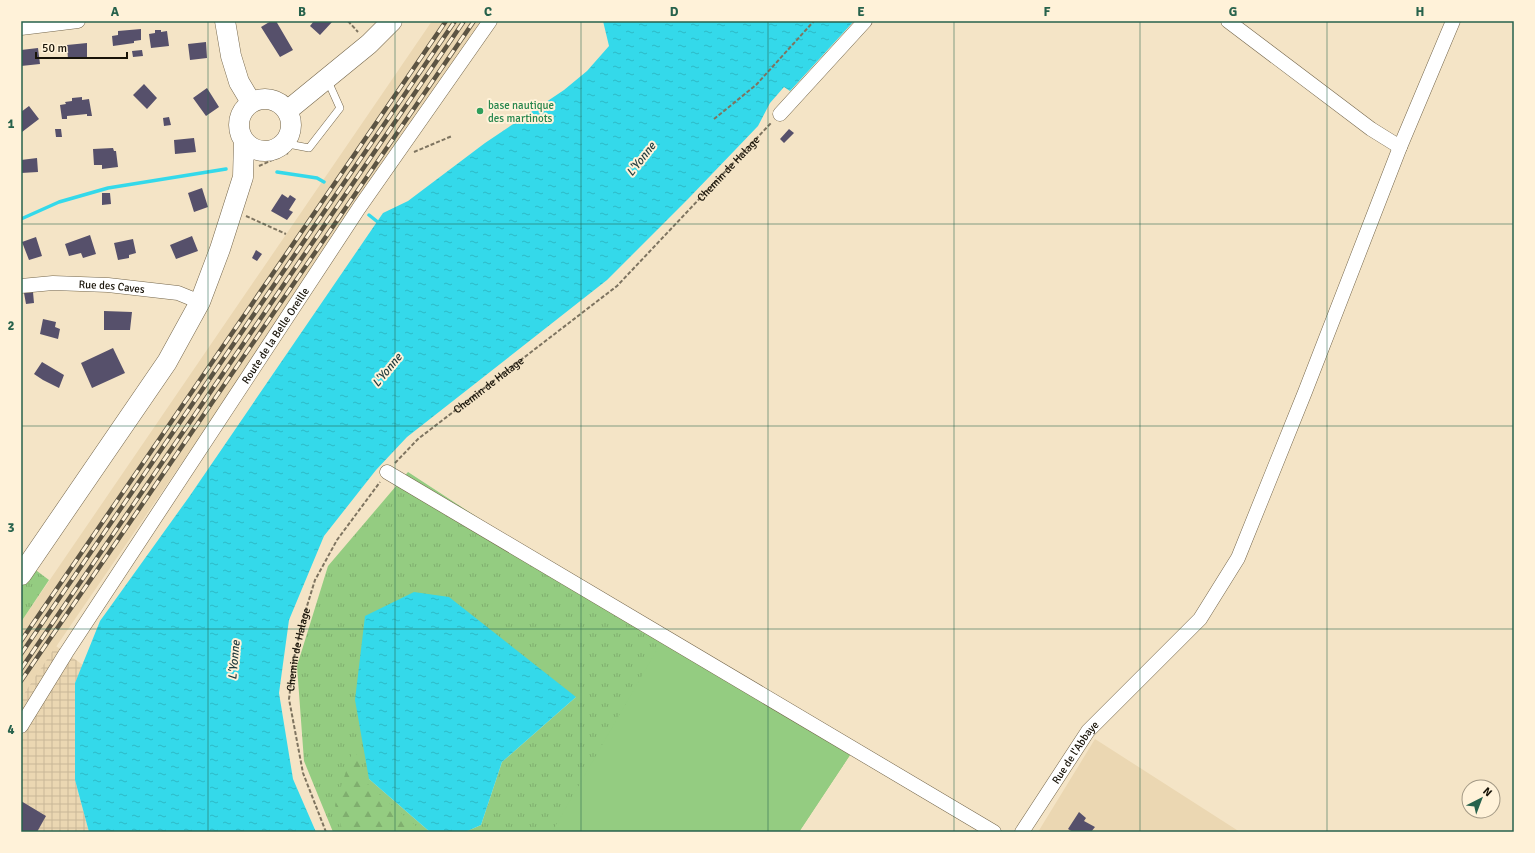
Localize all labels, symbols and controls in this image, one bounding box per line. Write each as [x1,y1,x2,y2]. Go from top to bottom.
text: A [111,4,120,20]
text: B [298,4,306,20]
text: C [484,4,492,20]
text: D [670,4,679,20]
text: E [857,4,865,20]
text: F [1044,4,1051,20]
text: G [1229,4,1237,20]
text: H [1416,4,1424,20]
scale bar [36,34,127,60]
text: 50 m [42,41,67,56]
place label: base nautique des martinots [488,99,554,125]
marker: base nautique des martinots [475,106,485,116]
text: 1 [7,116,15,132]
street label: Chemin de Halage [694,133,762,204]
water label: L'Yonne [623,138,660,179]
street label: Rue des Caves [79,278,145,296]
street label: Route de la Belle Oreille [239,285,312,386]
text: 2 [7,318,15,334]
water label: L'Yonne [369,350,406,390]
street label: Chemin de Halage [451,354,526,416]
text: 3 [7,520,15,536]
street label: Chemin de Halage [284,606,313,692]
water label: L'Yonne [225,639,244,680]
street label: Rue de l'Abbaye [1049,718,1102,786]
text: 4 [7,722,15,738]
north arrow [1461,779,1501,819]
text: N [1480,785,1495,799]

